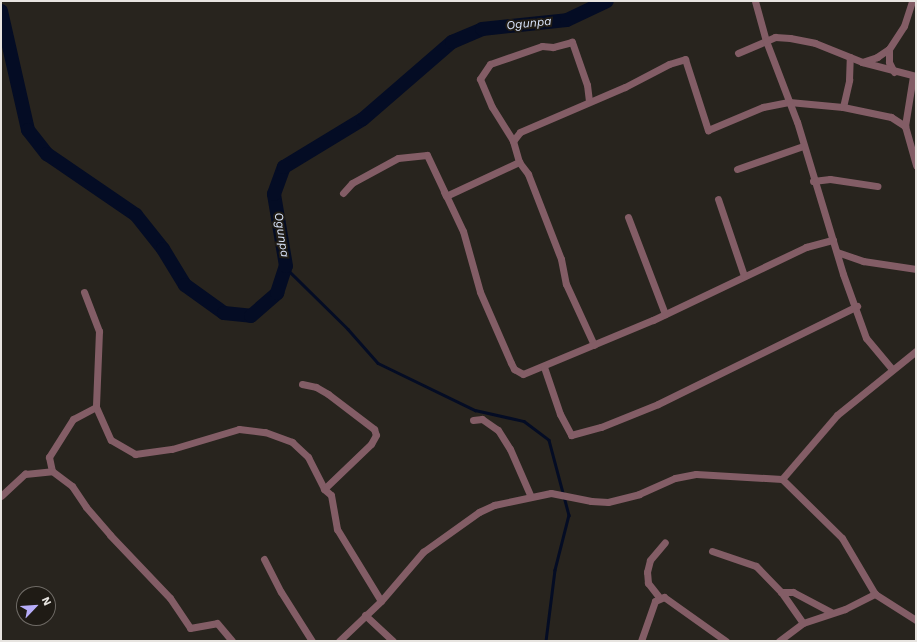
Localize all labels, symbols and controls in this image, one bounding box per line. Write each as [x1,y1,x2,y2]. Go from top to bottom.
water label: Ogunpa [506,14,552,34]
water label: Ogunpa [270,211,292,259]
north arrow [16,586,56,626]
text: N [39,595,54,608]

